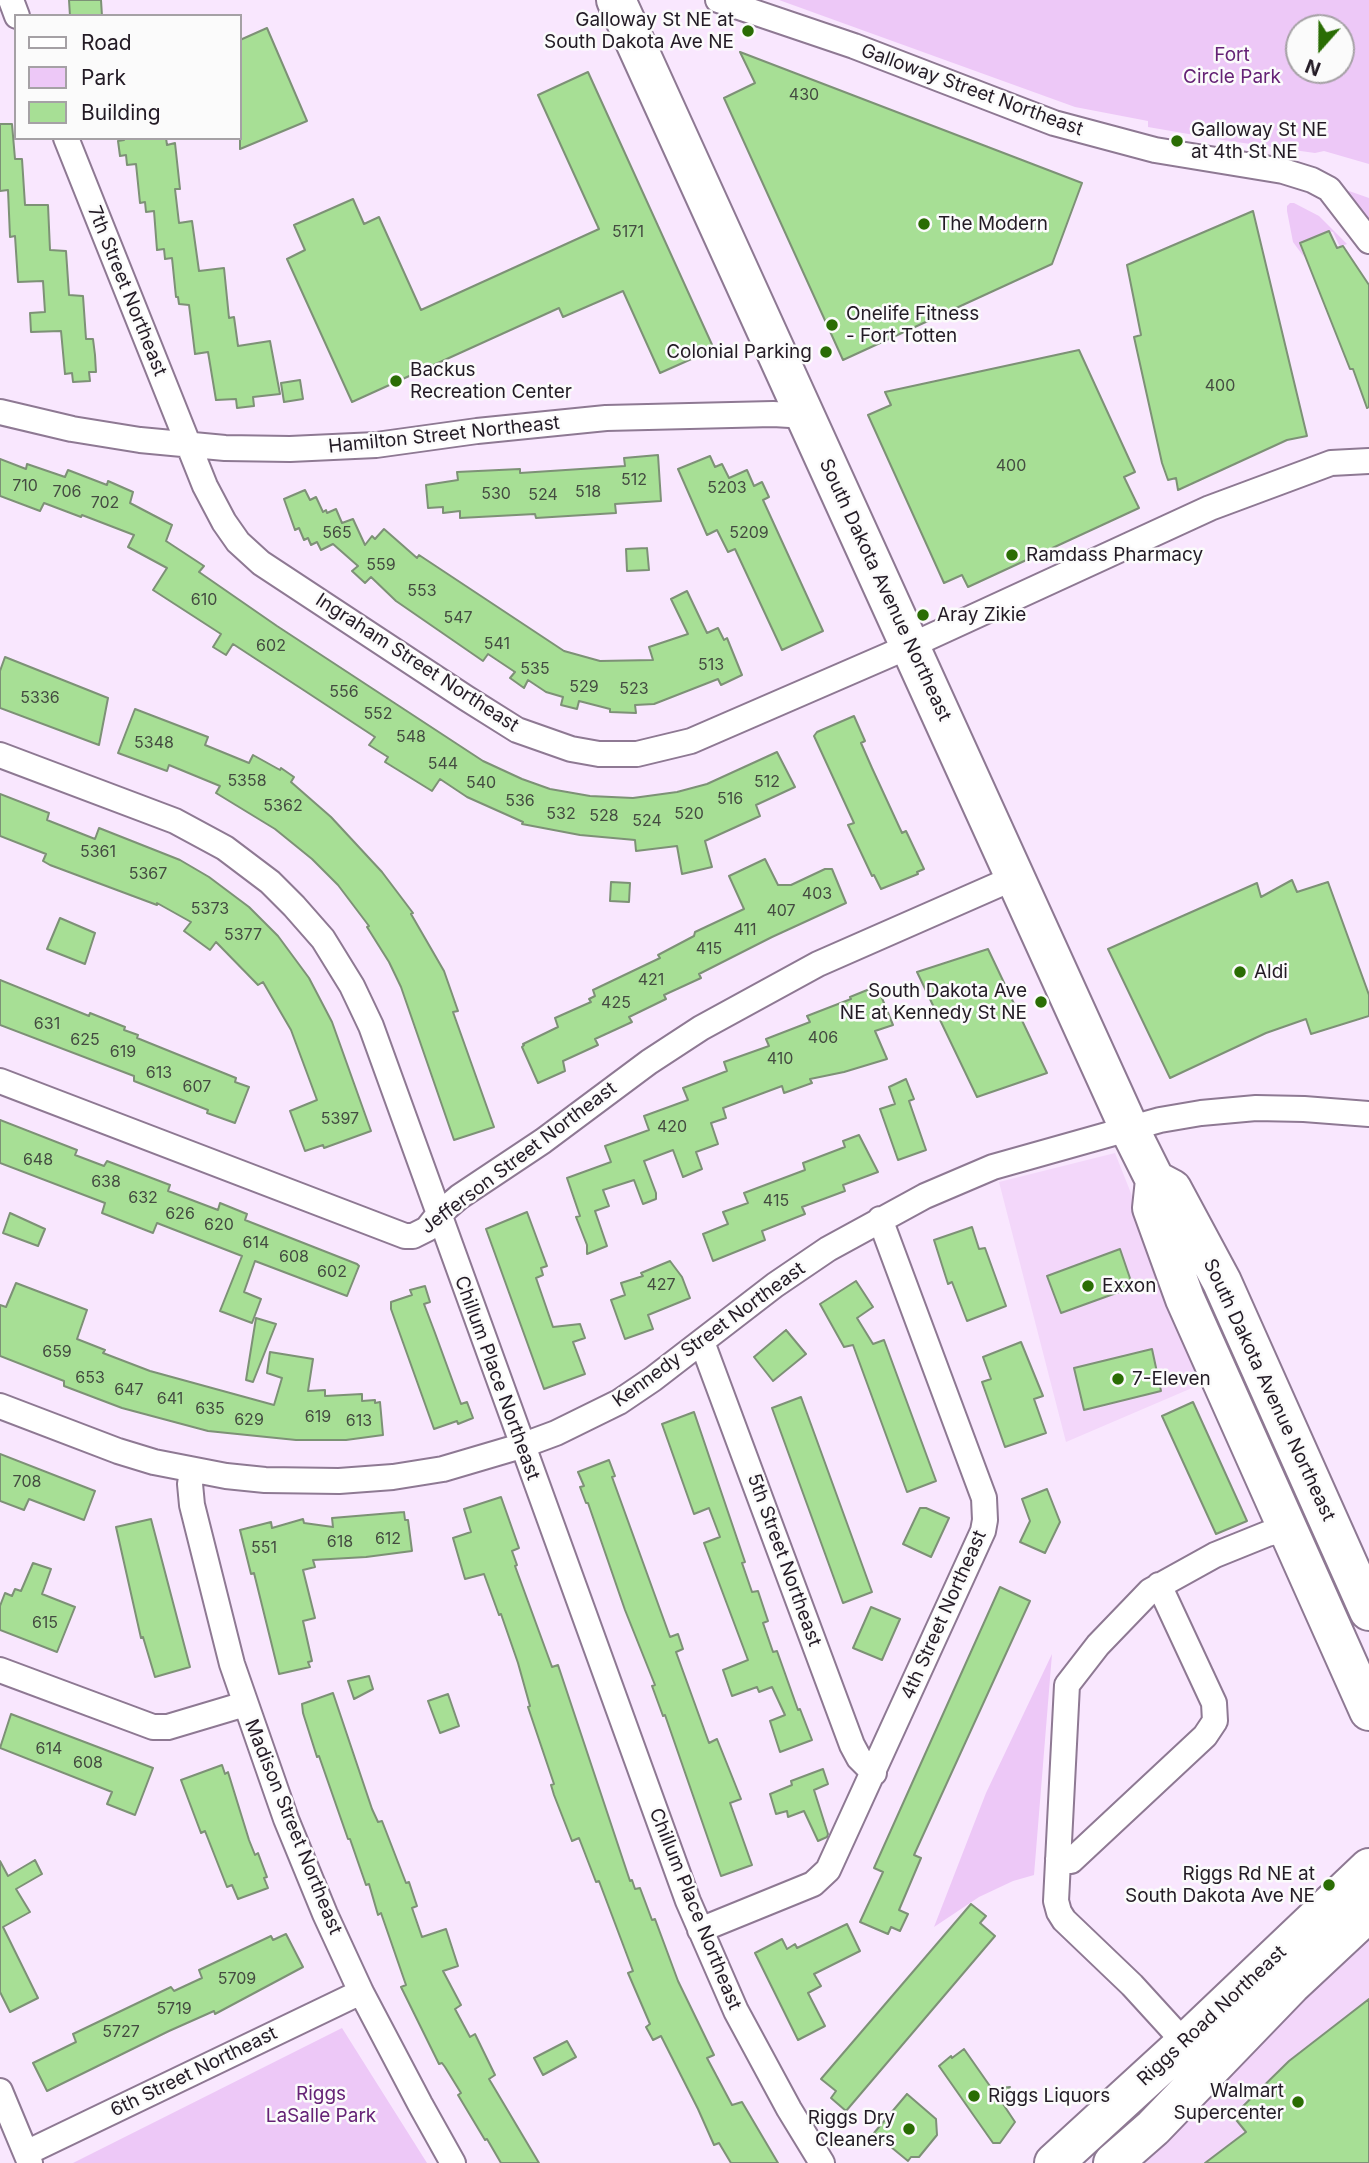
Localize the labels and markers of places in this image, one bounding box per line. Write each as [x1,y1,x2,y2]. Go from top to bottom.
place label: Galloway St NE at South Dakota Ave NE [544,9,734,53]
marker: Galloway St NE at South Dakota Ave NE [740,23,756,39]
place label: Galloway St NE at 4th St NE [1191,119,1328,163]
marker: Galloway St NE at 4th St NE [1169,133,1185,149]
place label: The Modern [938,213,1048,235]
marker: The Modern [916,216,932,232]
place label: Onelife Fitness - Fort Totten [846,303,979,347]
marker: Onelife Fitness - Fort Totten [824,317,840,333]
place label: Colonial Parking [666,341,812,363]
marker: Colonial Parking [818,344,834,360]
place label: Backus Recreation Center [410,359,572,403]
marker: Backus Recreation Center [388,373,404,389]
place label: Ramdass Pharmacy [1026,544,1203,566]
marker: Ramdass Pharmacy [1004,547,1020,563]
place label: Aray Zikie [937,604,1026,626]
marker: Aray Zikie [915,607,931,623]
place label: Aldi [1254,961,1288,983]
marker: Aldi [1232,964,1248,980]
place label: South Dakota Ave NE at Kennedy St NE [840,980,1027,1024]
marker: South Dakota Ave NE at Kennedy St NE [1033,994,1049,1010]
place label: Exxon [1102,1275,1156,1297]
marker: Exxon [1080,1278,1096,1294]
place label: 7-Eleven [1132,1368,1211,1390]
marker: 7-Eleven [1110,1371,1126,1387]
place label: Riggs Rd NE at South Dakota Ave NE [1125,1863,1315,1907]
marker: Riggs Rd NE at South Dakota Ave NE [1321,1877,1337,1893]
place label: Walmart Supercenter [1174,2080,1284,2124]
place label: Riggs Liquors [988,2085,1110,2107]
marker: Riggs Liquors [966,2088,982,2104]
marker: Walmart Supercenter [1290,2094,1306,2110]
place label: Riggs Dry Cleaners [808,2107,895,2151]
marker: Riggs Dry Cleaners [901,2121,917,2137]

